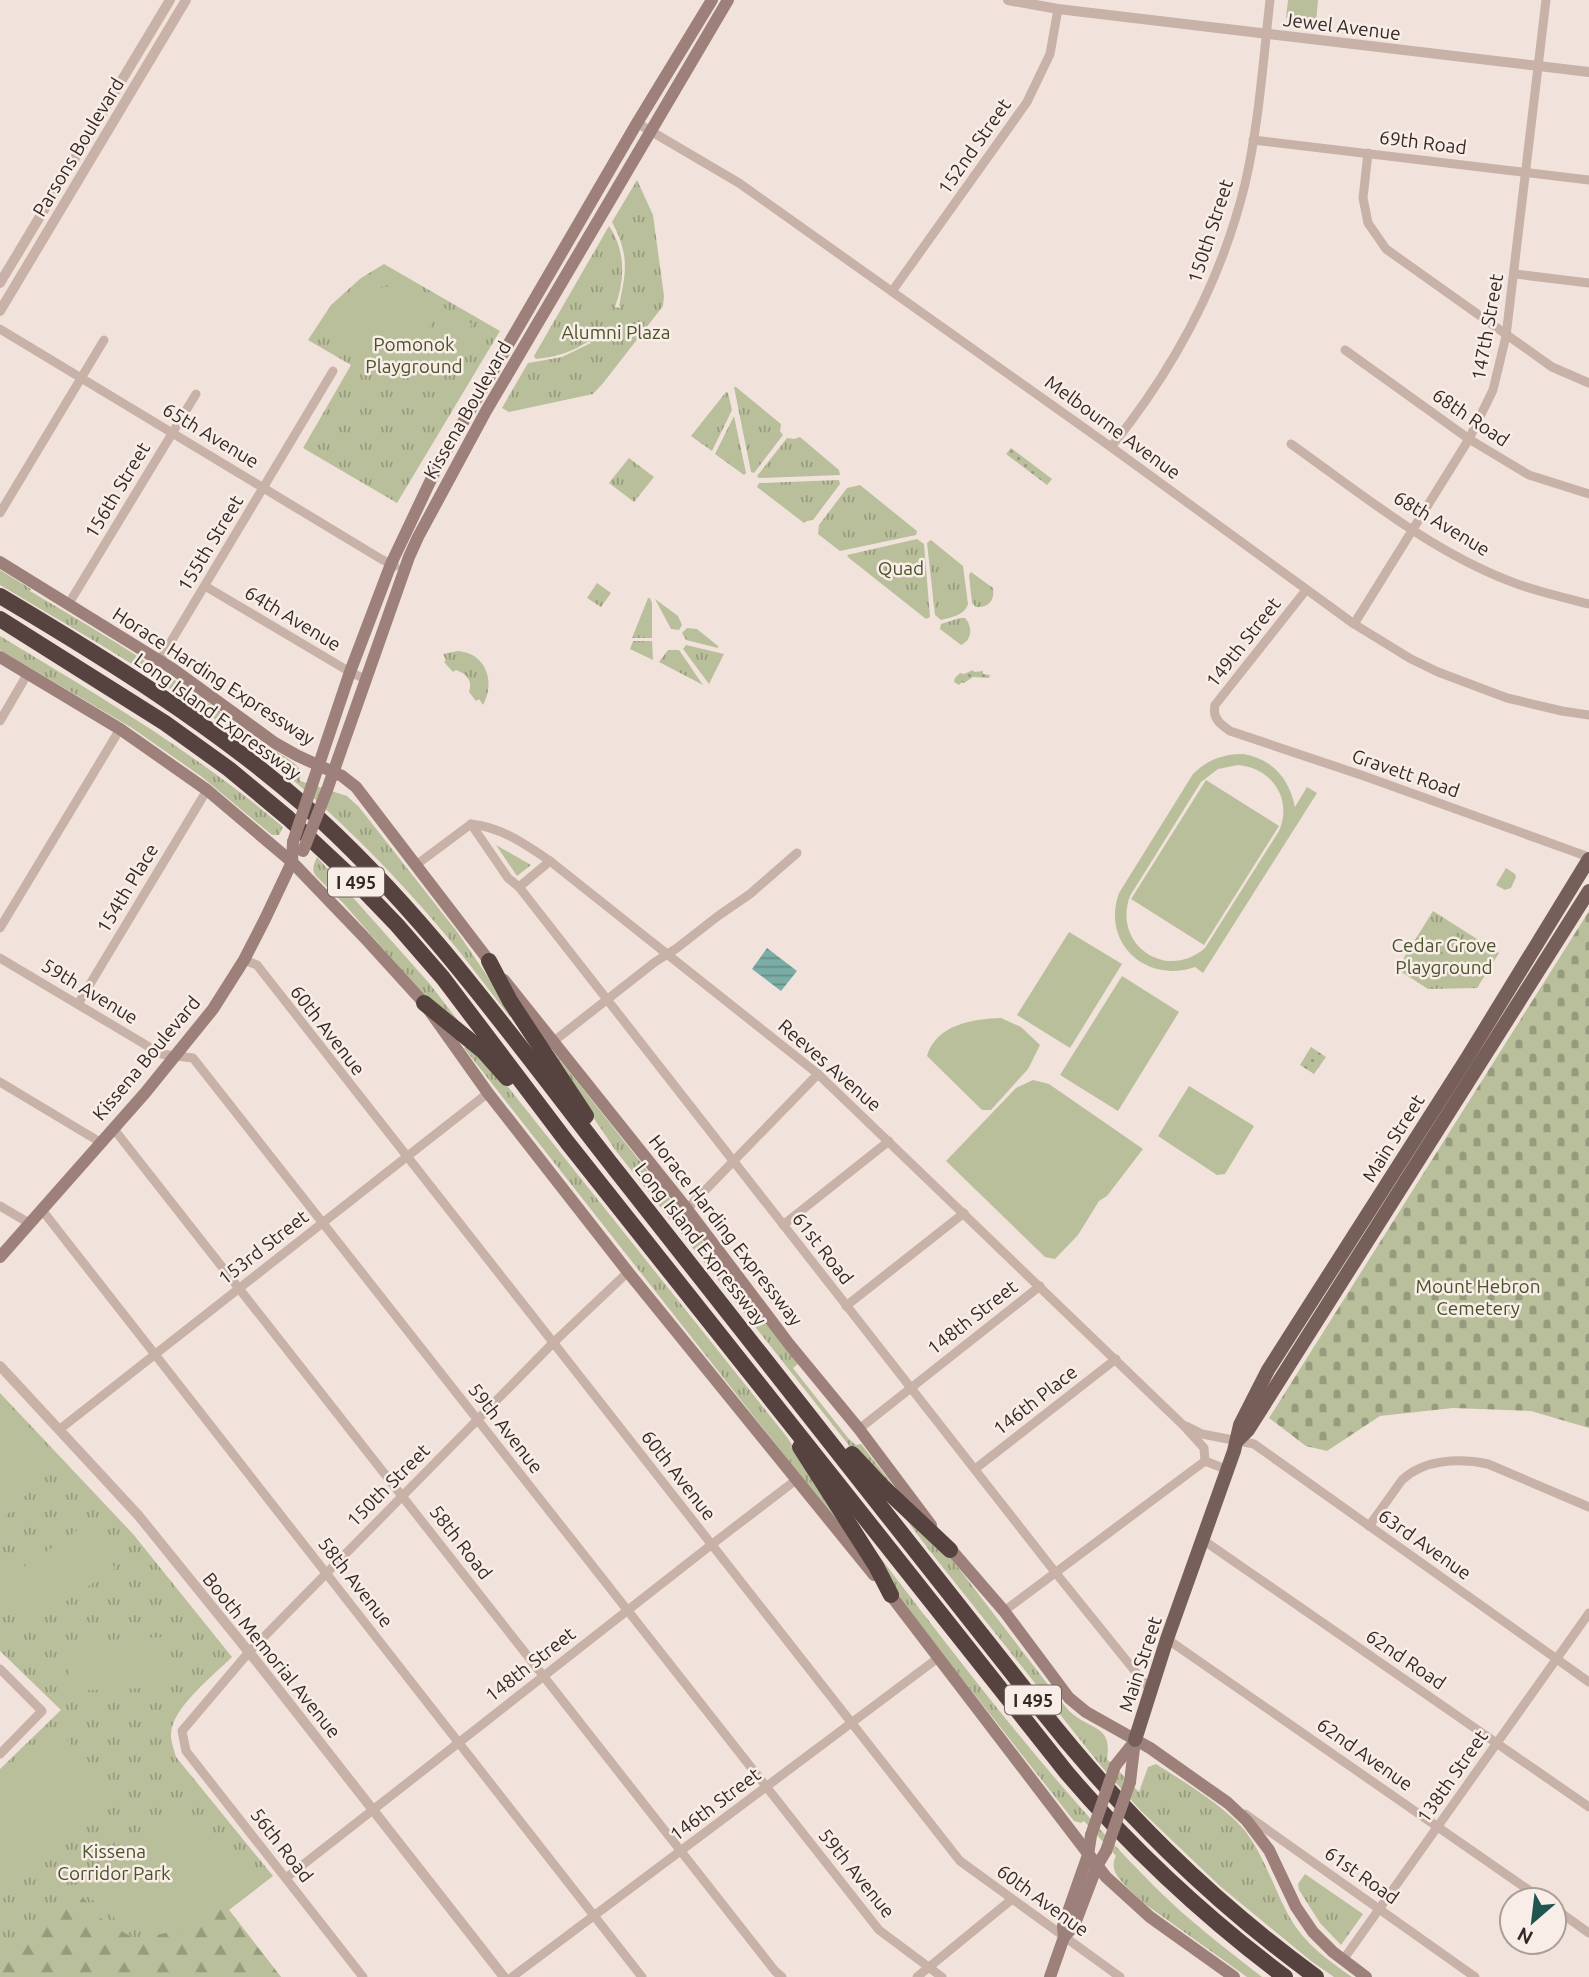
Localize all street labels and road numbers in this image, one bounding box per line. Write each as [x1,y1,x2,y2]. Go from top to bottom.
street label: Jewel Avenue [1282,8,1402,44]
street label: Parsons Boulevard [28,74,128,220]
street label: 152nd Street [933,94,1015,198]
street label: 69th Road [1378,126,1468,158]
street label: 150th Street [1183,176,1237,286]
street label: 147th Street [1467,271,1507,382]
street label: Kissena Boulevard [419,337,515,483]
street label: Melbourne Avenue [1041,370,1185,484]
street label: 68th Road [1428,383,1514,451]
street label: 65th Avenue [159,398,263,472]
street label: 156th Street [80,438,154,542]
street label: 68th Avenue [1390,486,1494,560]
street label: 155th Street [173,491,247,595]
street label: 64th Avenue [241,581,345,655]
street label: 149th Street [1201,592,1285,691]
street label: Horace Harding Expressway [109,602,319,750]
street label: Long Island Expressway [130,648,306,784]
street label: Gravett Road [1349,744,1463,802]
street label: 154th Place [92,839,162,937]
road number: I 495 [328,868,384,897]
street label: 59th Avenue [38,954,142,1028]
street label: 60th Avenue [286,981,370,1079]
street label: Kissena Boulevard [88,991,204,1125]
street label: Reeves Avenue [774,1014,886,1116]
street label: Main Street [1357,1090,1429,1186]
street label: Horace Harding Expressway [645,1130,807,1330]
street label: Long Island Expressway [631,1158,771,1330]
street label: 153rd Street [214,1205,313,1289]
street label: 61st Road [788,1208,858,1288]
street label: 148th Street [923,1275,1022,1359]
street label: 146th Place [989,1360,1081,1440]
street label: 59th Avenue [464,1379,548,1477]
street label: 60th Avenue [637,1426,721,1524]
street label: 150th Street [342,1439,434,1531]
street label: 58th Road [425,1501,497,1583]
street label: 63rd Avenue [1374,1504,1476,1584]
street label: 58th Avenue [314,1533,398,1631]
street label: Booth Memorial Avenue [199,1568,345,1742]
street label: Main Street [1114,1613,1166,1715]
street label: 148th Street [481,1622,580,1706]
street label: 62nd Road [1362,1624,1450,1694]
road number: I 495 [1005,1686,1061,1714]
street label: 62nd Avenue [1313,1713,1417,1795]
street label: 138th Street [1412,1725,1492,1826]
street label: 146th Street [665,1762,765,1845]
street label: 56th Road [246,1804,318,1886]
street label: 59th Avenue [814,1824,900,1922]
street label: 61st Road [1321,1842,1403,1908]
street label: 60th Avenue [993,1859,1093,1941]

